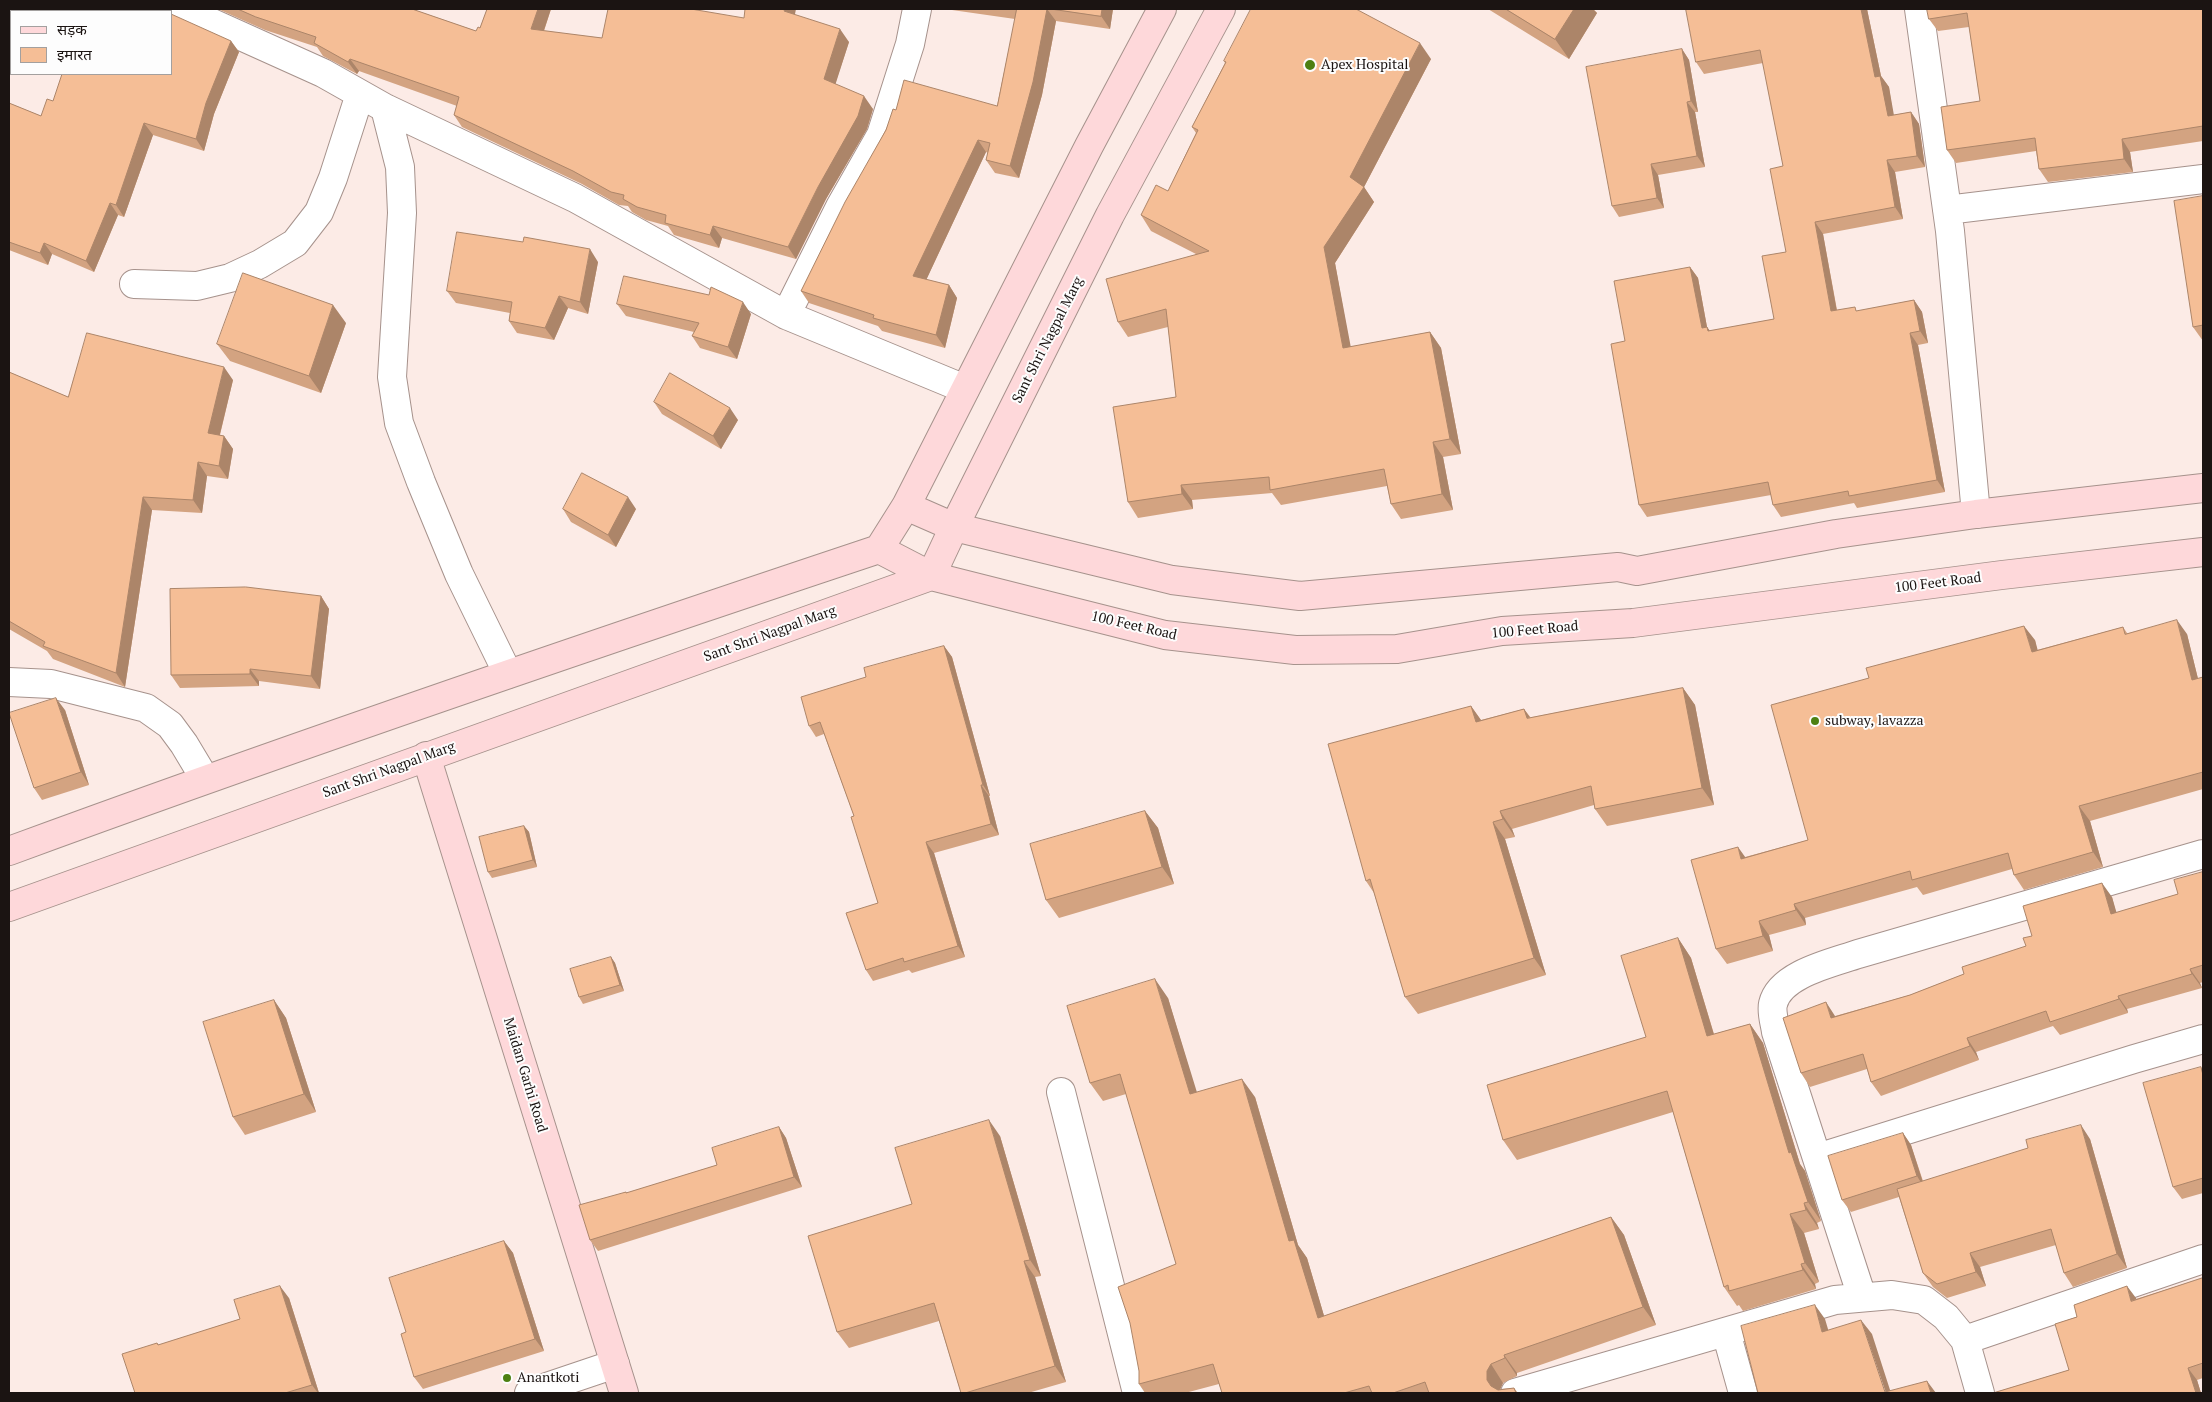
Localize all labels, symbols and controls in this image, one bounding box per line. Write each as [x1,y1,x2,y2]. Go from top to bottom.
legend [10,10,172,75]
text: सड़क [57,19,87,39]
text: इमारत [57,44,92,64]
place label: Apex Hospital [1321,57,1409,73]
marker: Apex Hospital [1303,58,1317,72]
street label: Sant Shri Nagpal Marg [1009,274,1087,406]
street label: 100 Feet Road [1894,569,1982,597]
street label: Sant Shri Nagpal Marg [702,602,838,666]
street label: 100 Feet Road [1090,608,1178,644]
street label: 100 Feet Road [1491,618,1579,642]
place label: subway, lavazza [1825,713,1924,729]
marker: subway, lavazza [1809,715,1821,727]
street label: Sant Shri Nagpal Marg [321,738,457,802]
street label: Maidan Garhi Road [500,1016,550,1134]
place label: Anantkoti [517,1370,580,1386]
marker: Anantkoti [501,1372,513,1384]

